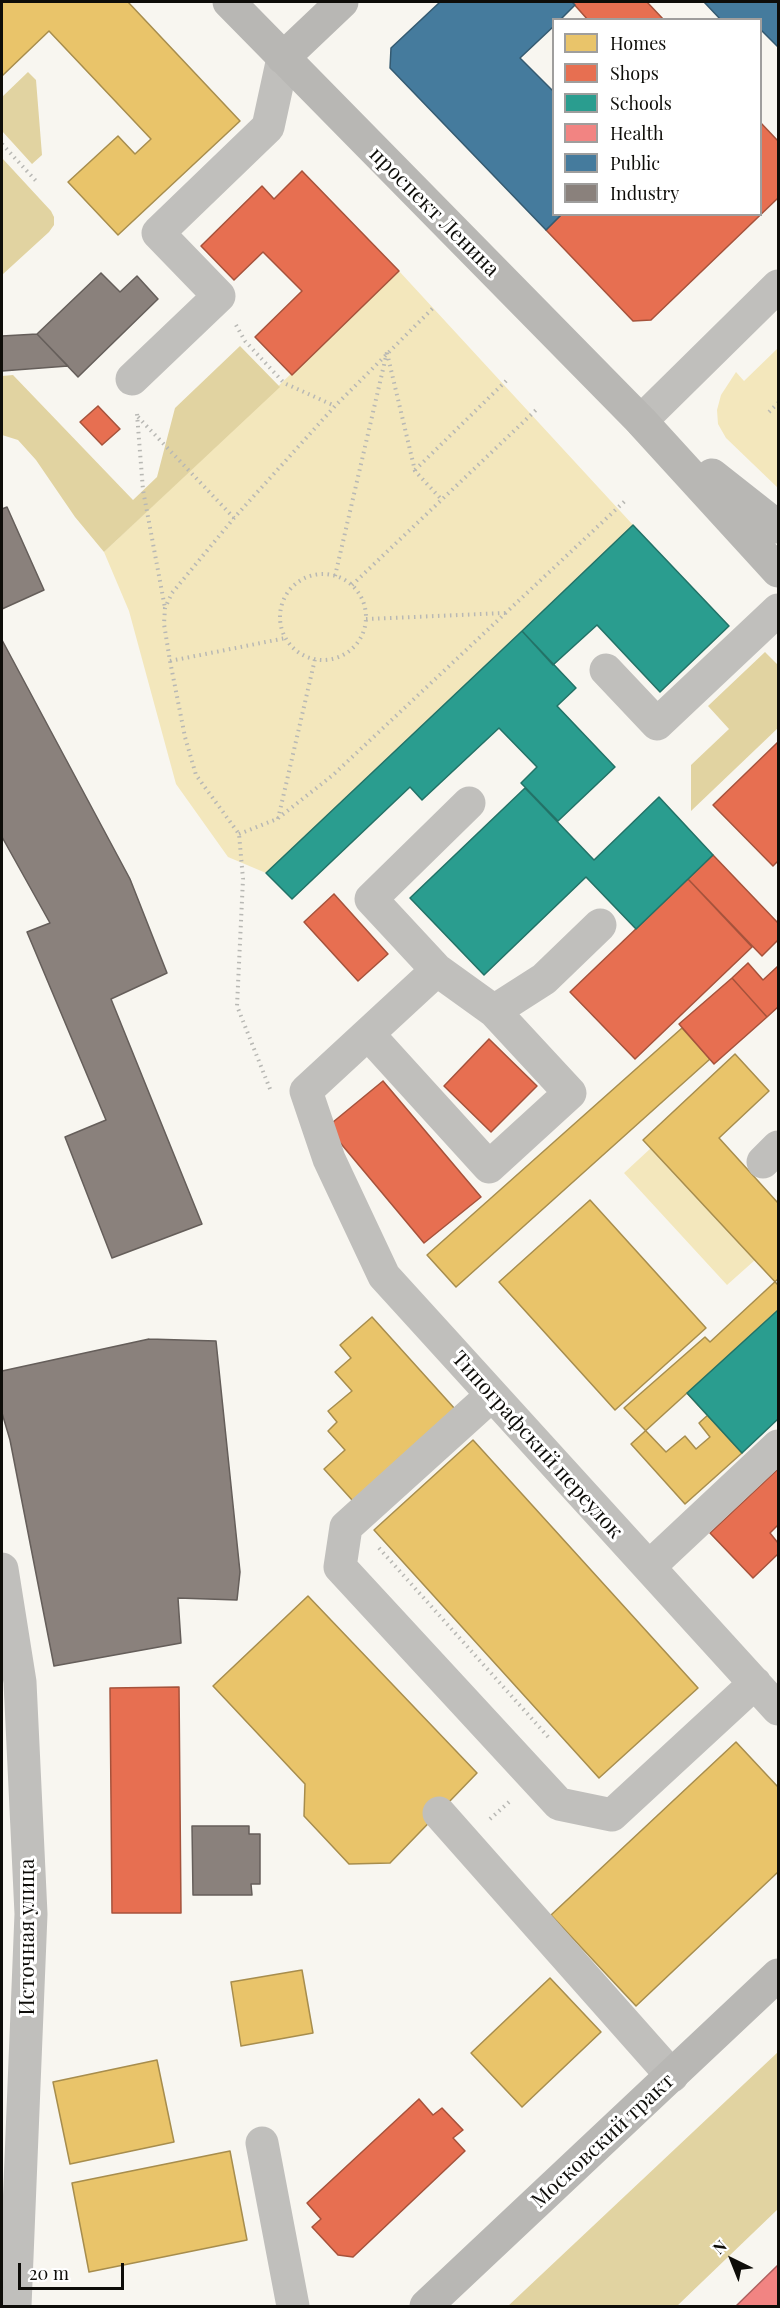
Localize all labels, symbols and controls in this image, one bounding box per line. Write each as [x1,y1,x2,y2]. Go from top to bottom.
legend [552,18,762,216]
text: Homes [610,31,666,55]
text: Shops [610,61,659,85]
text: Schools [610,91,672,115]
text: Health [610,121,663,145]
street label: проспект Ленина [364,142,504,282]
text: Public [610,151,660,175]
text: Industry [610,181,679,205]
street label: Типографский переулок [446,1346,628,1544]
street label: Источная улица [14,1859,40,2015]
street label: Московский тракт [526,2068,680,2214]
north arrow [702,2230,762,2290]
text: N [708,2235,731,2258]
scale bar [21,2251,128,2289]
text: 20 m [29,2261,69,2285]

